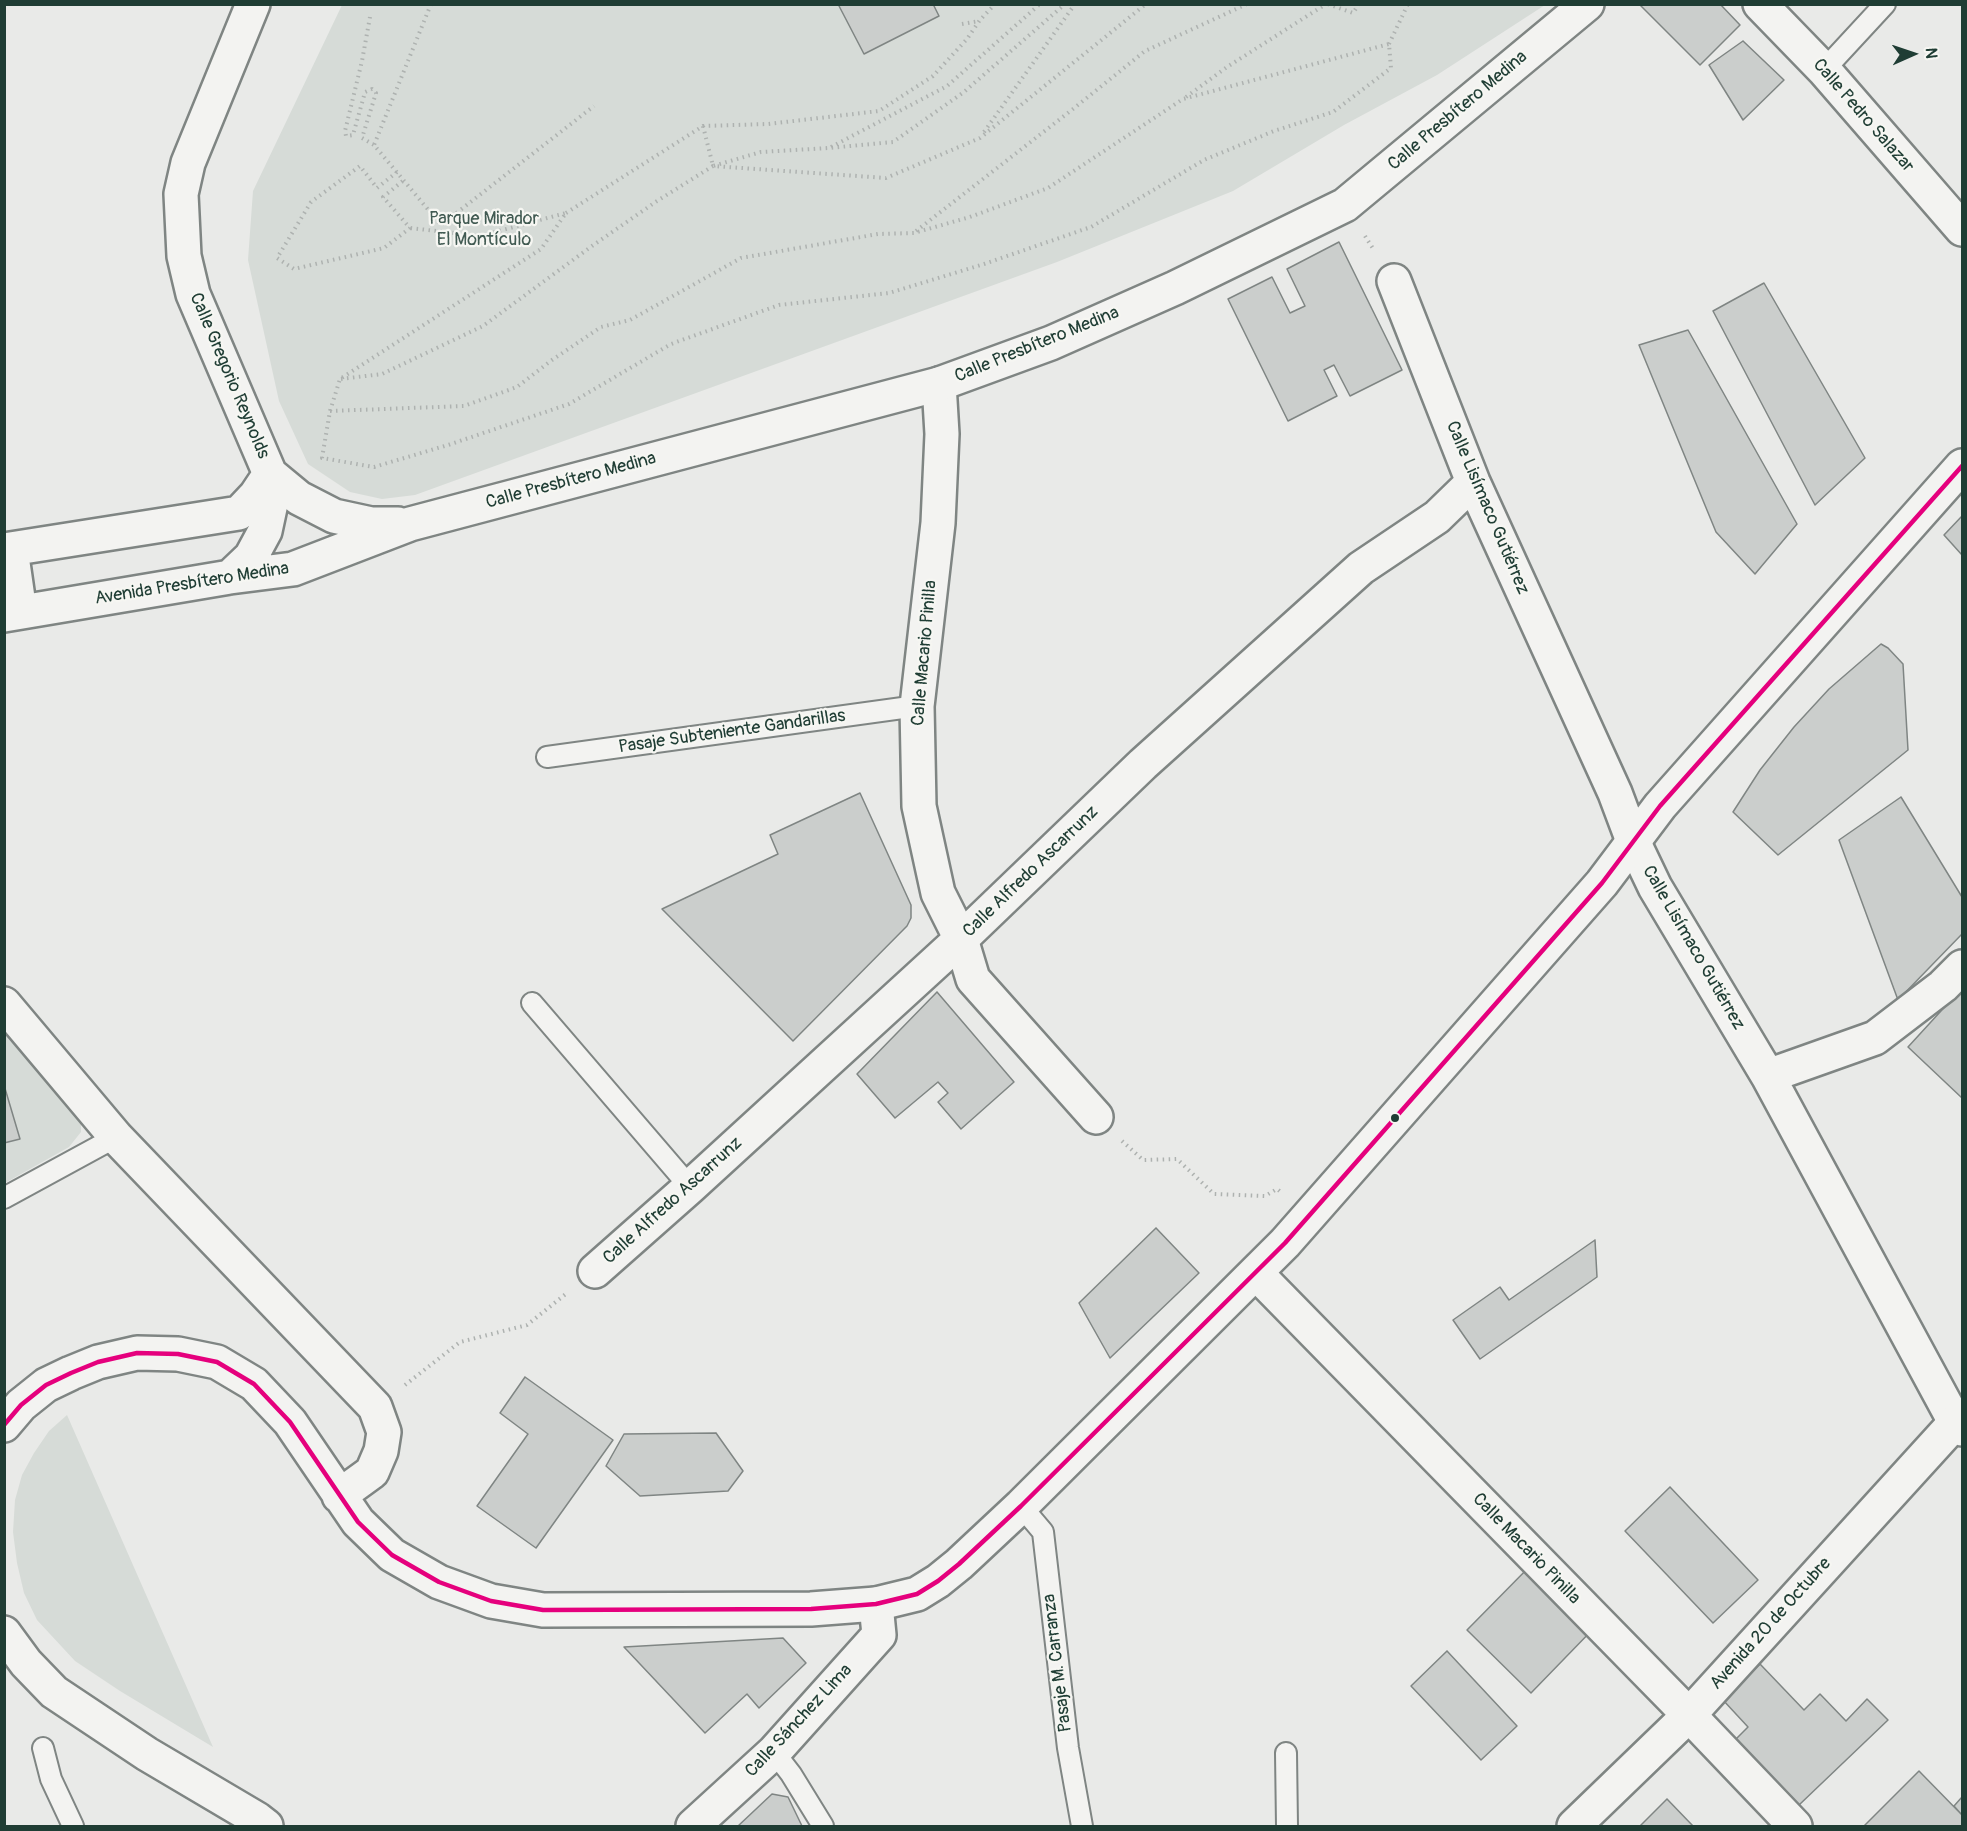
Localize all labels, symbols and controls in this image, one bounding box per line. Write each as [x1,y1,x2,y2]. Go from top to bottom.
north arrow [1883,24,1943,84]
street label: Calle Presbítero Medina [1384,46,1532,176]
text: N [1921,47,1941,59]
street label: Calle Pedro Salazar [1808,55,1918,177]
park label: Parque Mirador El Montículo [429,208,539,250]
street label: Calle Gregorio Reynolds [184,290,274,462]
street label: Calle Presbítero Medina [952,302,1122,388]
street label: Calle Lisímaco Gutiérrez [1441,418,1533,598]
street label: Calle Presbítero Medina [484,448,658,514]
street label: Avenida Presbítero Medina [93,558,291,610]
street label: Calle Macario Pinilla [908,579,942,727]
street label: Pasaje Subteniente Gandarillas [617,705,847,759]
street label: Calle Alfredo Ascarrunz [959,802,1103,942]
street label: Calle Lisímaco Gutiérrez [1637,862,1749,1034]
unlabelled marker [1389,1112,1401,1124]
street label: Calle Alfredo Ascarrunz [599,1133,747,1269]
street label: Calle Macario Pinilla [1467,1489,1585,1609]
street label: Avenida 20 de Octubre [1706,1553,1836,1695]
street label: Pasaje M. Carranza [1039,1593,1077,1733]
street label: Calle Sánchez Lima [741,1660,857,1782]

